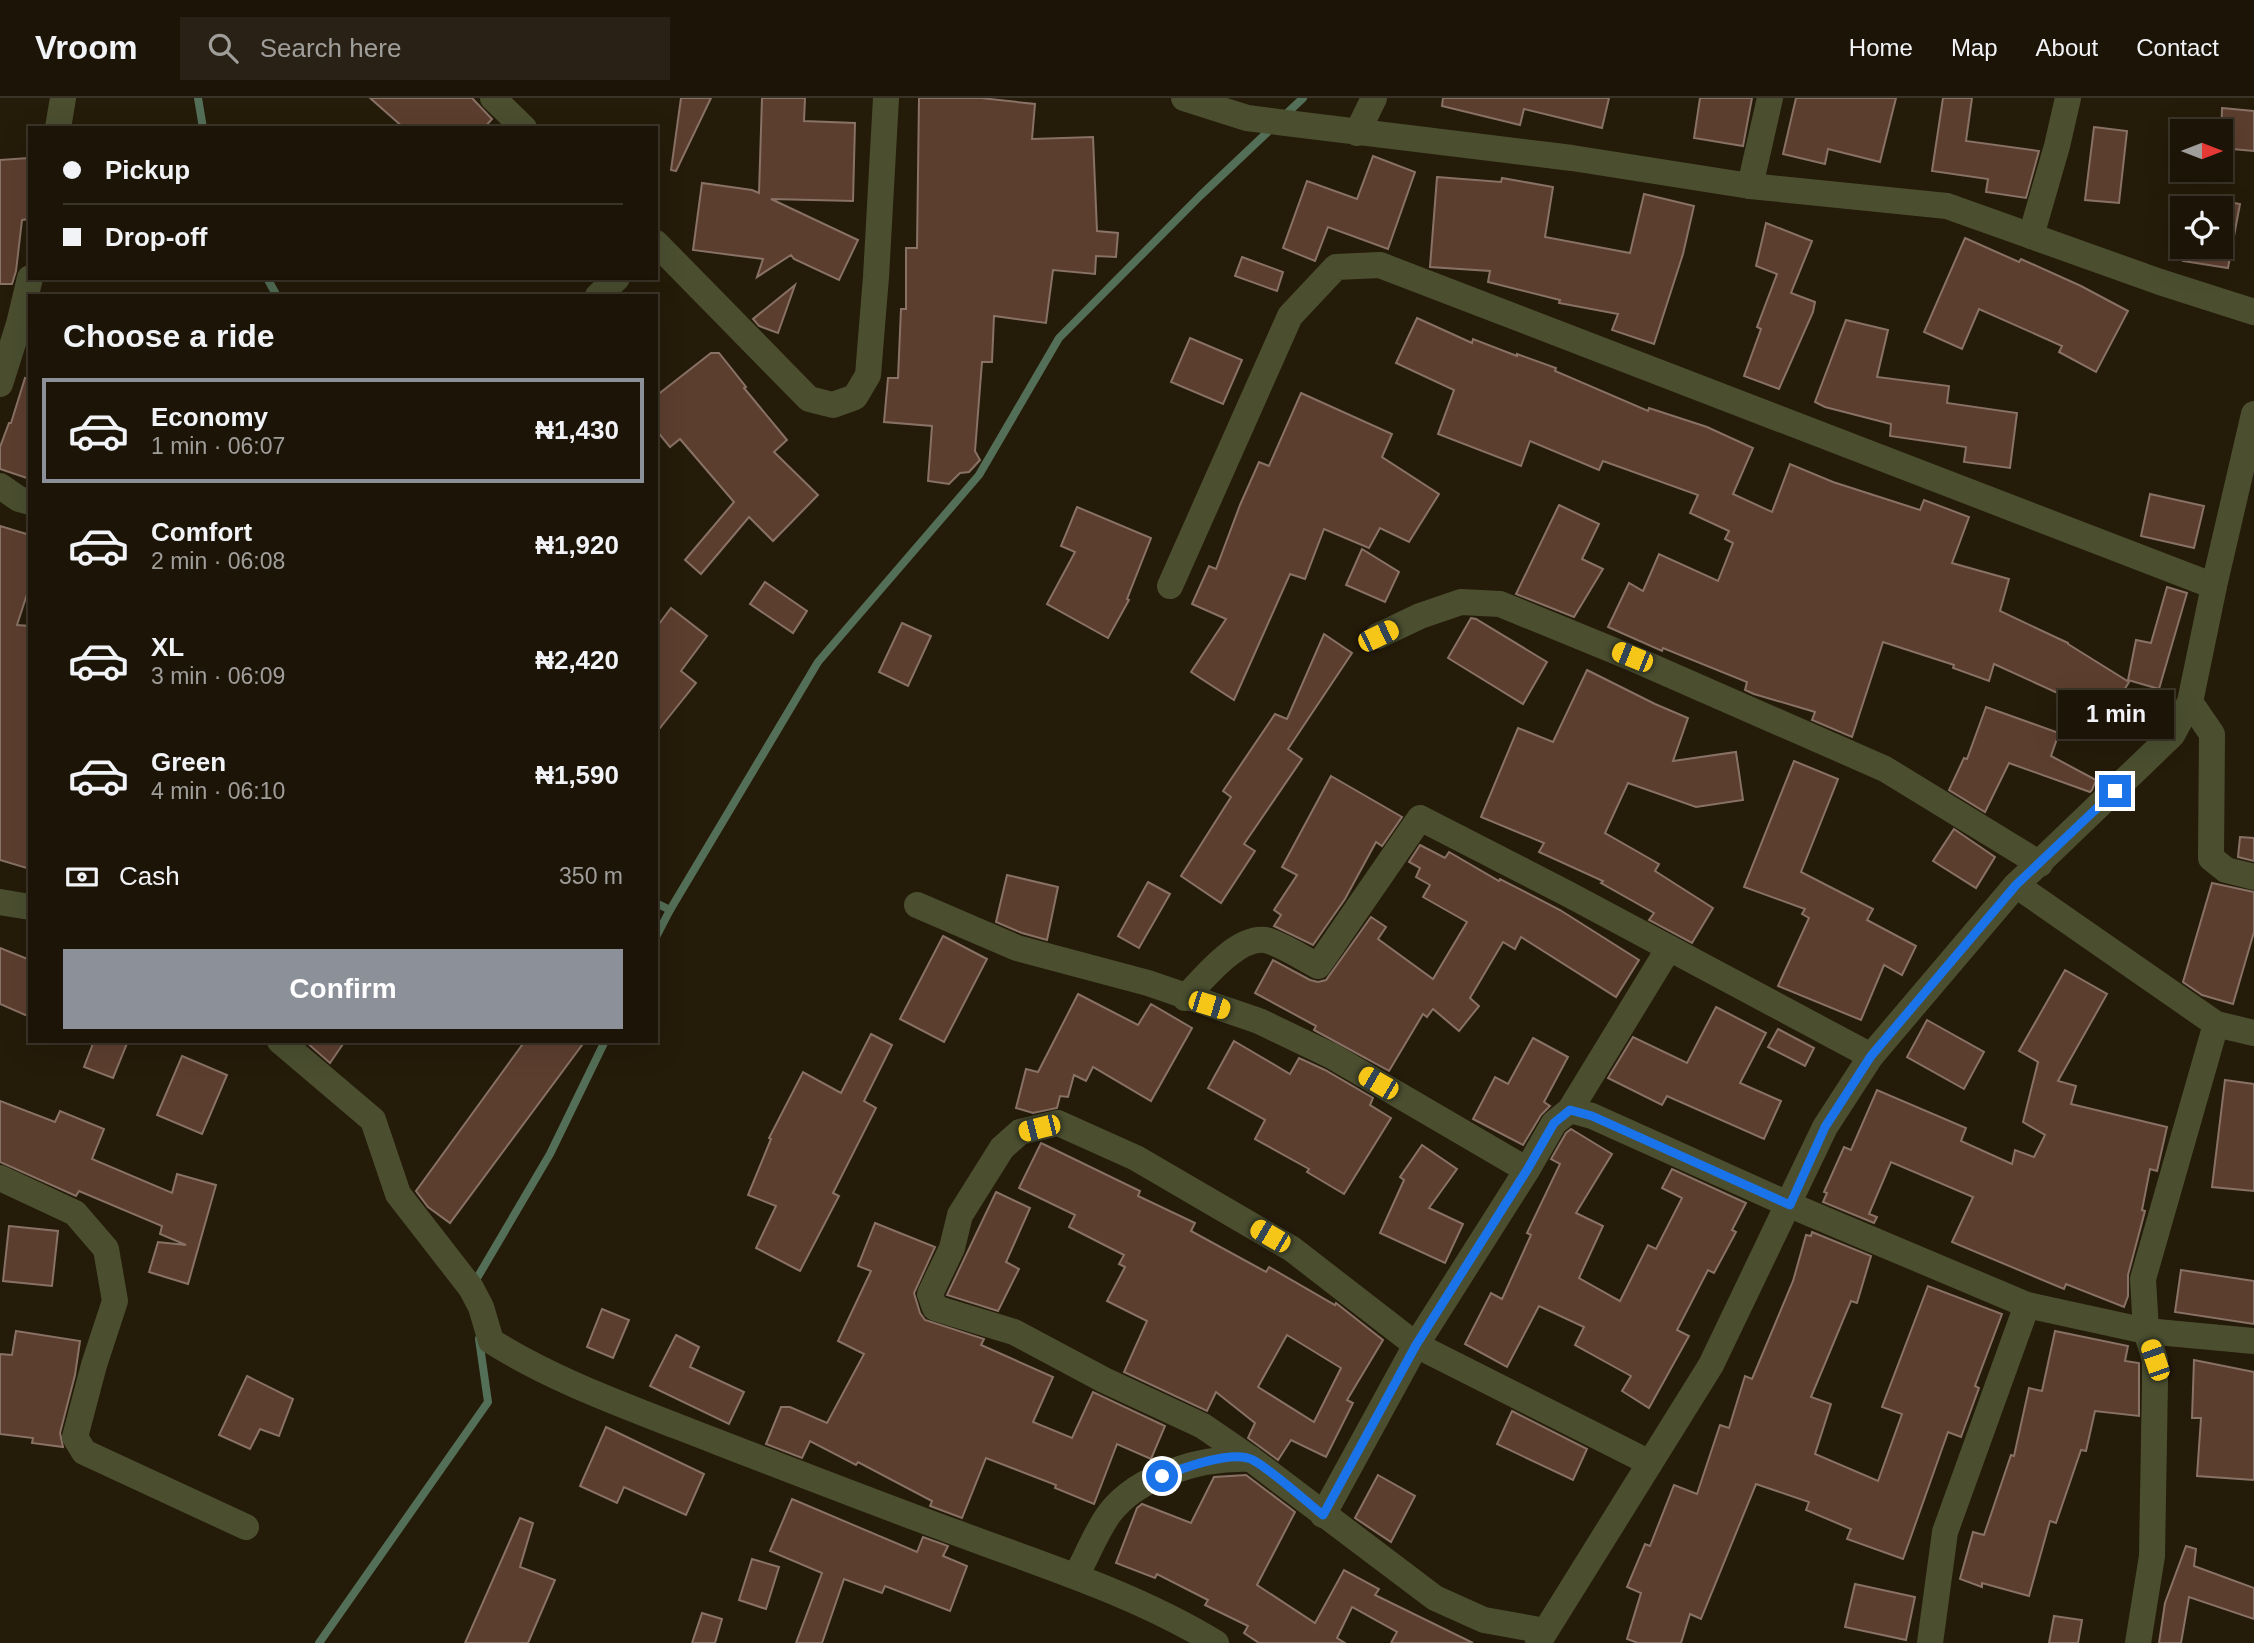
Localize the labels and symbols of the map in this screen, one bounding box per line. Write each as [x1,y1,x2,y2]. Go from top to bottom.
north arrow [2170,119,2233,182]
car [1355,617,1402,655]
car [1609,639,1656,675]
callout: 1 min [2057,690,2173,738]
route end [2099,775,2131,807]
car [1186,989,1233,1021]
car [1355,1063,1402,1103]
car [1017,1113,1062,1143]
car [1247,1216,1294,1256]
car [2139,1337,2172,1383]
route start [1146,1460,1178,1492]

